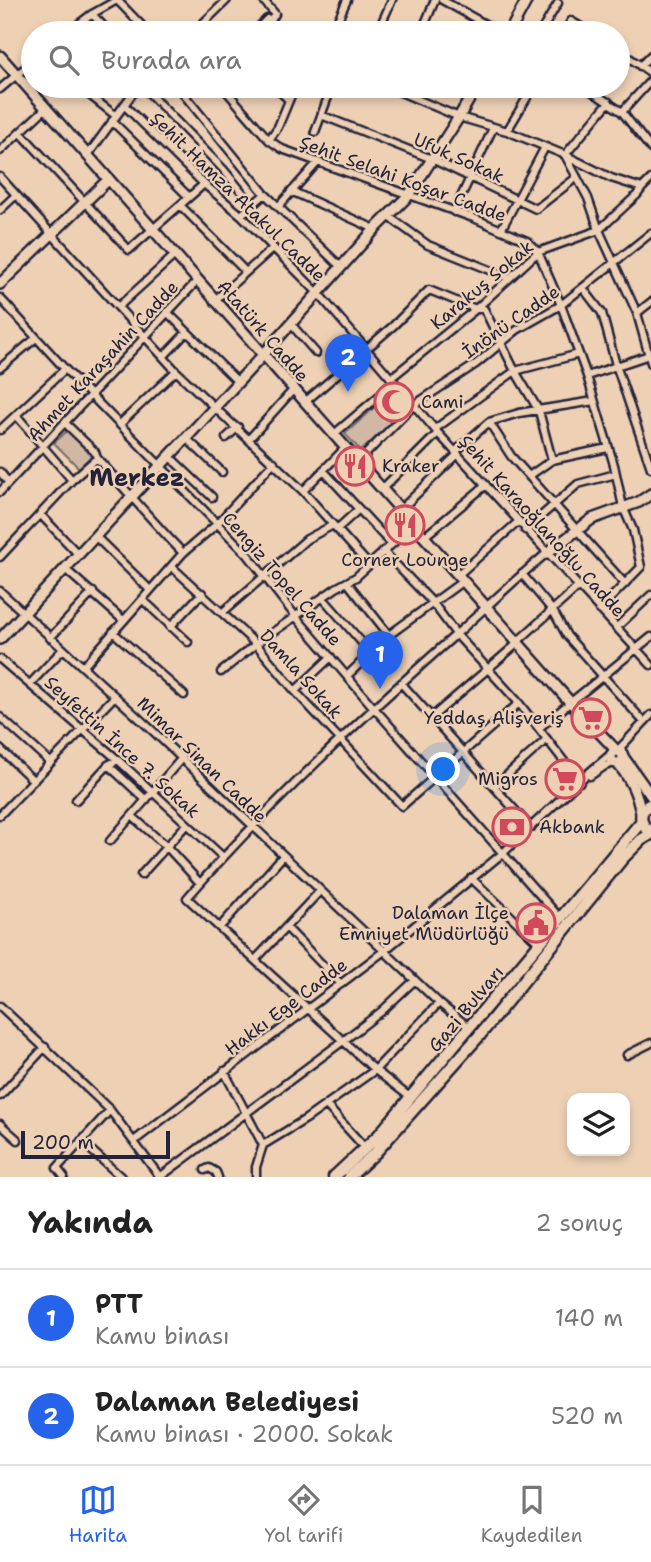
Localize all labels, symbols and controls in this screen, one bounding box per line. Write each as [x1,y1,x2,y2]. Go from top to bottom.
search box [21,21,630,98]
icon: search [45,41,83,79]
text: Burada ara [101,42,242,77]
street label: Şehit Hamza Atakul Cadde [145,107,331,287]
street label: Ufuk Sokak [410,127,508,189]
street label: Şehit Selahi Koşar Cadde [296,130,510,228]
street label: Karakuş Sokak [425,235,539,335]
street label: Ahmet Karaşahin Cadde [22,275,184,447]
street label: Atatürk Cadde [212,275,314,387]
street label: İnönü Cadde [458,280,564,364]
pin: 2 [325,334,371,392]
mosque icon: Cami [373,381,415,423]
place label: Cami [421,390,464,414]
street label: Şehit Karaoğlanoğlu Cadde [454,430,630,622]
restaurant icon: Kraker [334,445,376,487]
place label: Kraker [382,454,439,478]
district label: Merkez [89,462,185,494]
restaurant icon: Corner Lounge [384,504,426,546]
street label: Cengiz Topel Cadde [217,507,347,651]
place label: Corner Lounge [341,548,469,572]
street label: Damla Sokak [254,624,348,724]
pin: 1 [357,631,403,689]
street label: Seyfettin İnce 7. Sokak [39,671,205,823]
street label: Mimar Sinan Cadde [132,692,272,828]
supermarket icon: Yeddaş Alişveriş [570,697,612,739]
place label: Yeddaş Alişveriş [424,706,564,730]
your location [426,752,460,786]
supermarket icon: Migros [544,758,586,800]
place label: Migros [478,767,538,791]
bank icon: Akbank [491,806,533,848]
place label: Akbank [539,815,605,839]
place label: Dalaman İlçe Emniyet Müdürlüğü [339,901,509,946]
public building icon: Dalaman İlçe Emniyet Müdürlüğü [515,902,557,944]
street label: Hakkı Ege Cadde [220,953,352,1061]
street label: Gazi Bulvarı [423,961,509,1057]
map controls [567,1093,630,1156]
button: layers [567,1093,630,1156]
scale bar [21,1128,170,1160]
text: 200 m [32,1130,94,1155]
text: Yakında [28,1202,153,1243]
text: 2 sonuç [536,1208,623,1238]
text: PTT [95,1286,143,1321]
text: 1 [46,1303,56,1333]
text: 140 m [555,1303,623,1333]
text: Kamu binası [95,1321,229,1351]
text: Dalaman Belediyesi [95,1384,359,1419]
text: 2 [43,1401,59,1431]
text: 520 m [551,1401,623,1431]
text: Kamu binası · 2000. Sokak [95,1419,393,1449]
tab: Harita [69,1481,127,1548]
tab: Yol tarifi [264,1481,343,1548]
tab: Kaydedilen [481,1481,582,1548]

